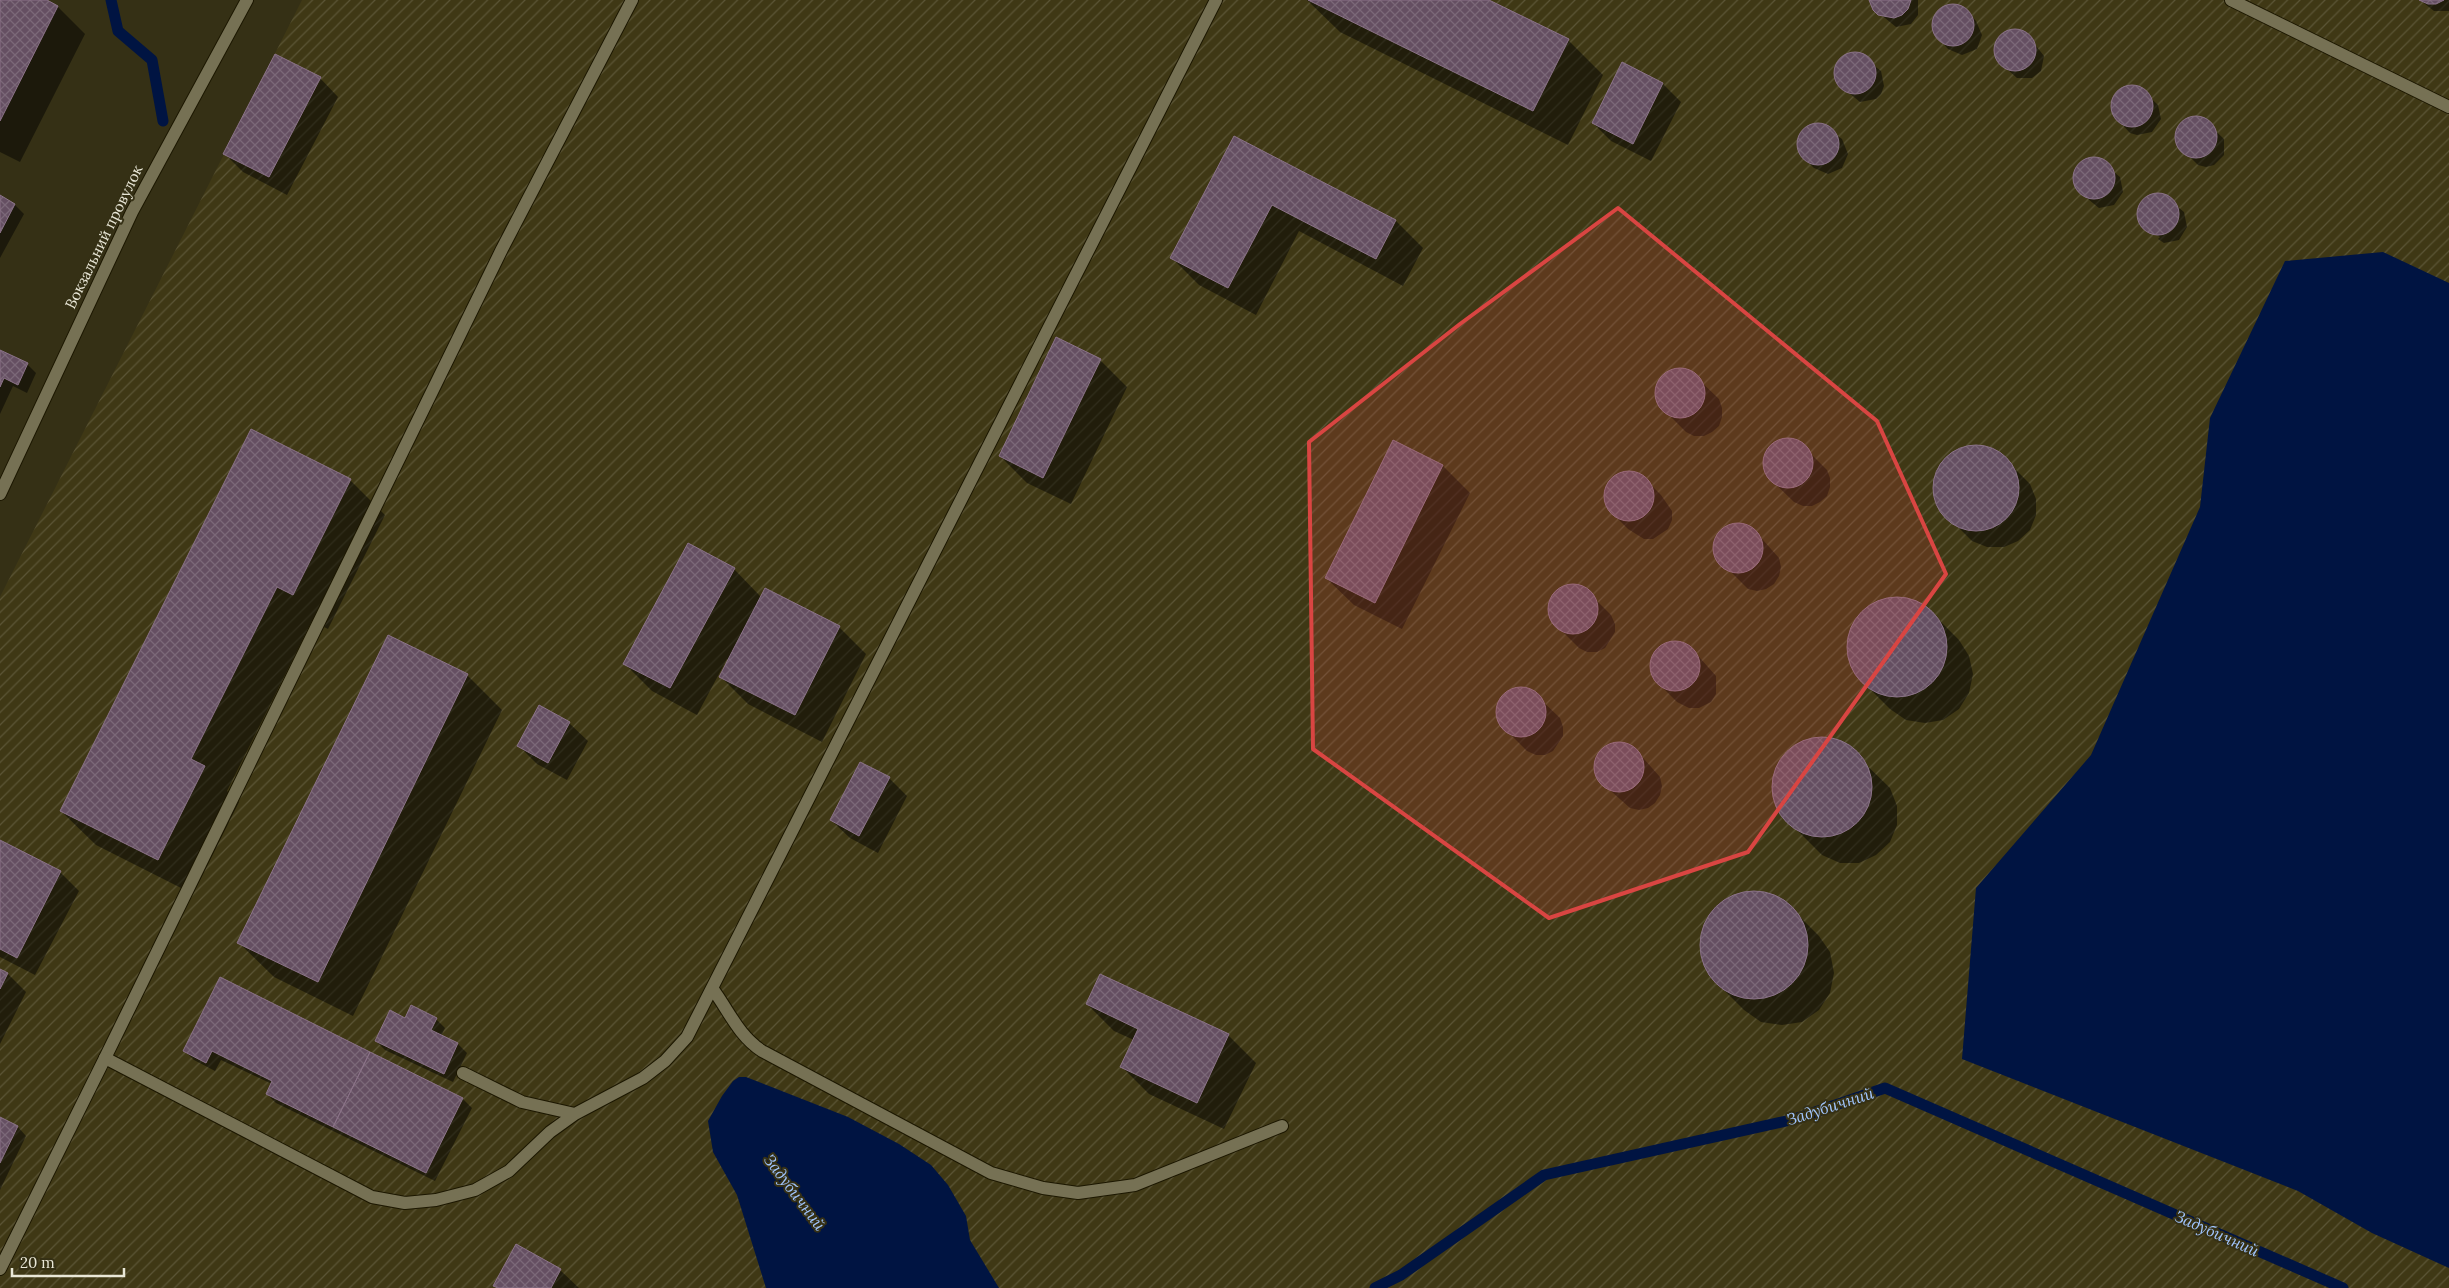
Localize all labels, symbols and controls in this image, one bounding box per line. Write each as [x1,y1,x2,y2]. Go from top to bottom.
street label: Вокзальний провулок [60,162,147,312]
water label: Задубичний [1784,1082,1876,1129]
water label: Задубичний [760,1150,830,1234]
water label: Задубичний [2172,1206,2263,1261]
scale bar [12,1246,125,1278]
text: 20 m [20,1253,55,1272]

